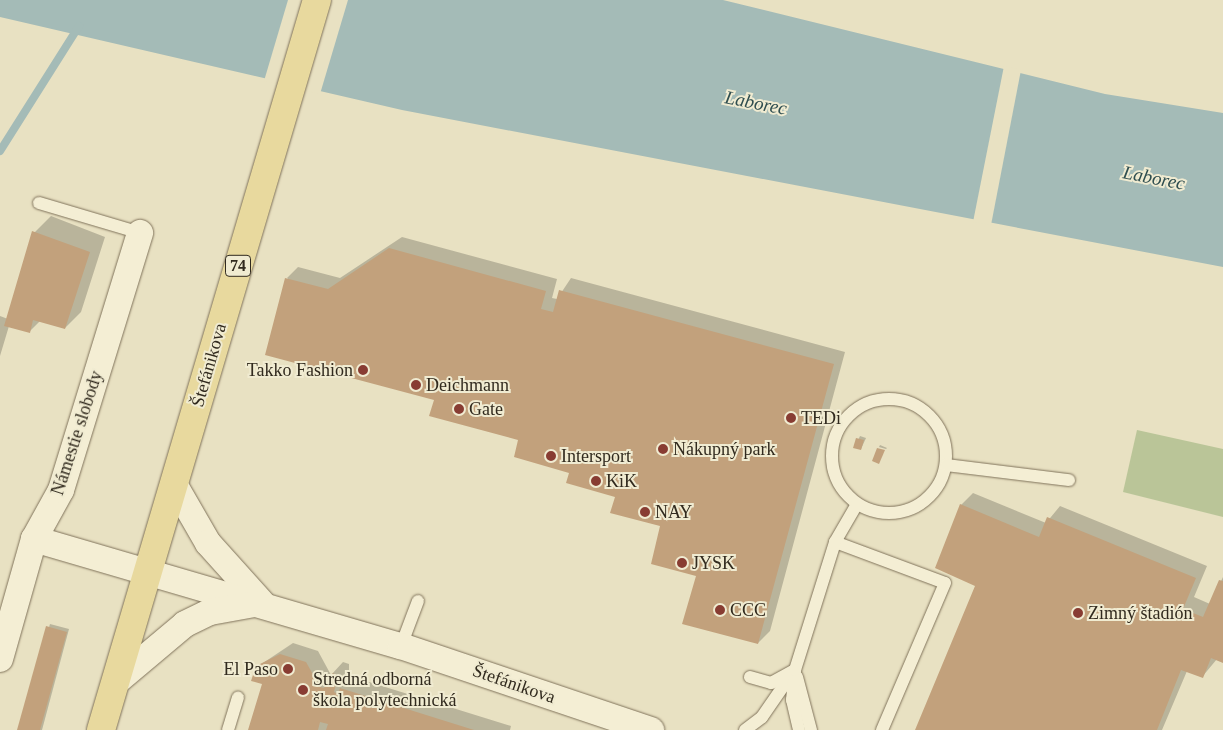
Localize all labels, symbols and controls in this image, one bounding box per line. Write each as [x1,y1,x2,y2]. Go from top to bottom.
water label: Laborec [723,86,789,120]
water label: Laborec [1121,161,1187,195]
road number: 74 [224,252,252,280]
street label: Štefánikova [187,321,231,409]
place label: Takko Fashion [247,359,353,381]
marker: Takko Fashion [357,364,369,376]
street label: Námestie slobody [47,368,107,498]
place label: Deichmann [426,374,509,396]
marker: Deichmann [410,379,422,391]
place label: Gate [469,398,503,420]
marker: Gate [453,403,465,415]
place label: TEDi [801,407,841,429]
marker: TEDi [785,412,797,424]
place label: Nákupný park [673,438,775,460]
marker: Nákupný park [657,443,669,455]
place label: Intersport [561,445,631,467]
marker: Intersport [545,450,557,462]
place label: KiK [606,470,637,492]
marker: KiK [590,475,602,487]
place label: NAY [655,501,692,523]
marker: NAY [639,506,651,518]
place label: JYSK [692,552,735,574]
marker: JYSK [676,557,688,569]
place label: CCC [730,599,766,621]
place label: Zimný štadión [1088,602,1192,624]
marker: CCC [714,604,726,616]
marker: Zimný štadión [1072,607,1084,619]
place label: El Paso [223,658,278,680]
street label: Štefánikova [470,660,558,708]
marker: El Paso [282,663,294,675]
place label: Stredná odborná škola polytechnická [313,669,456,712]
marker: Stredná odborná škola polytechnická [297,684,309,696]

